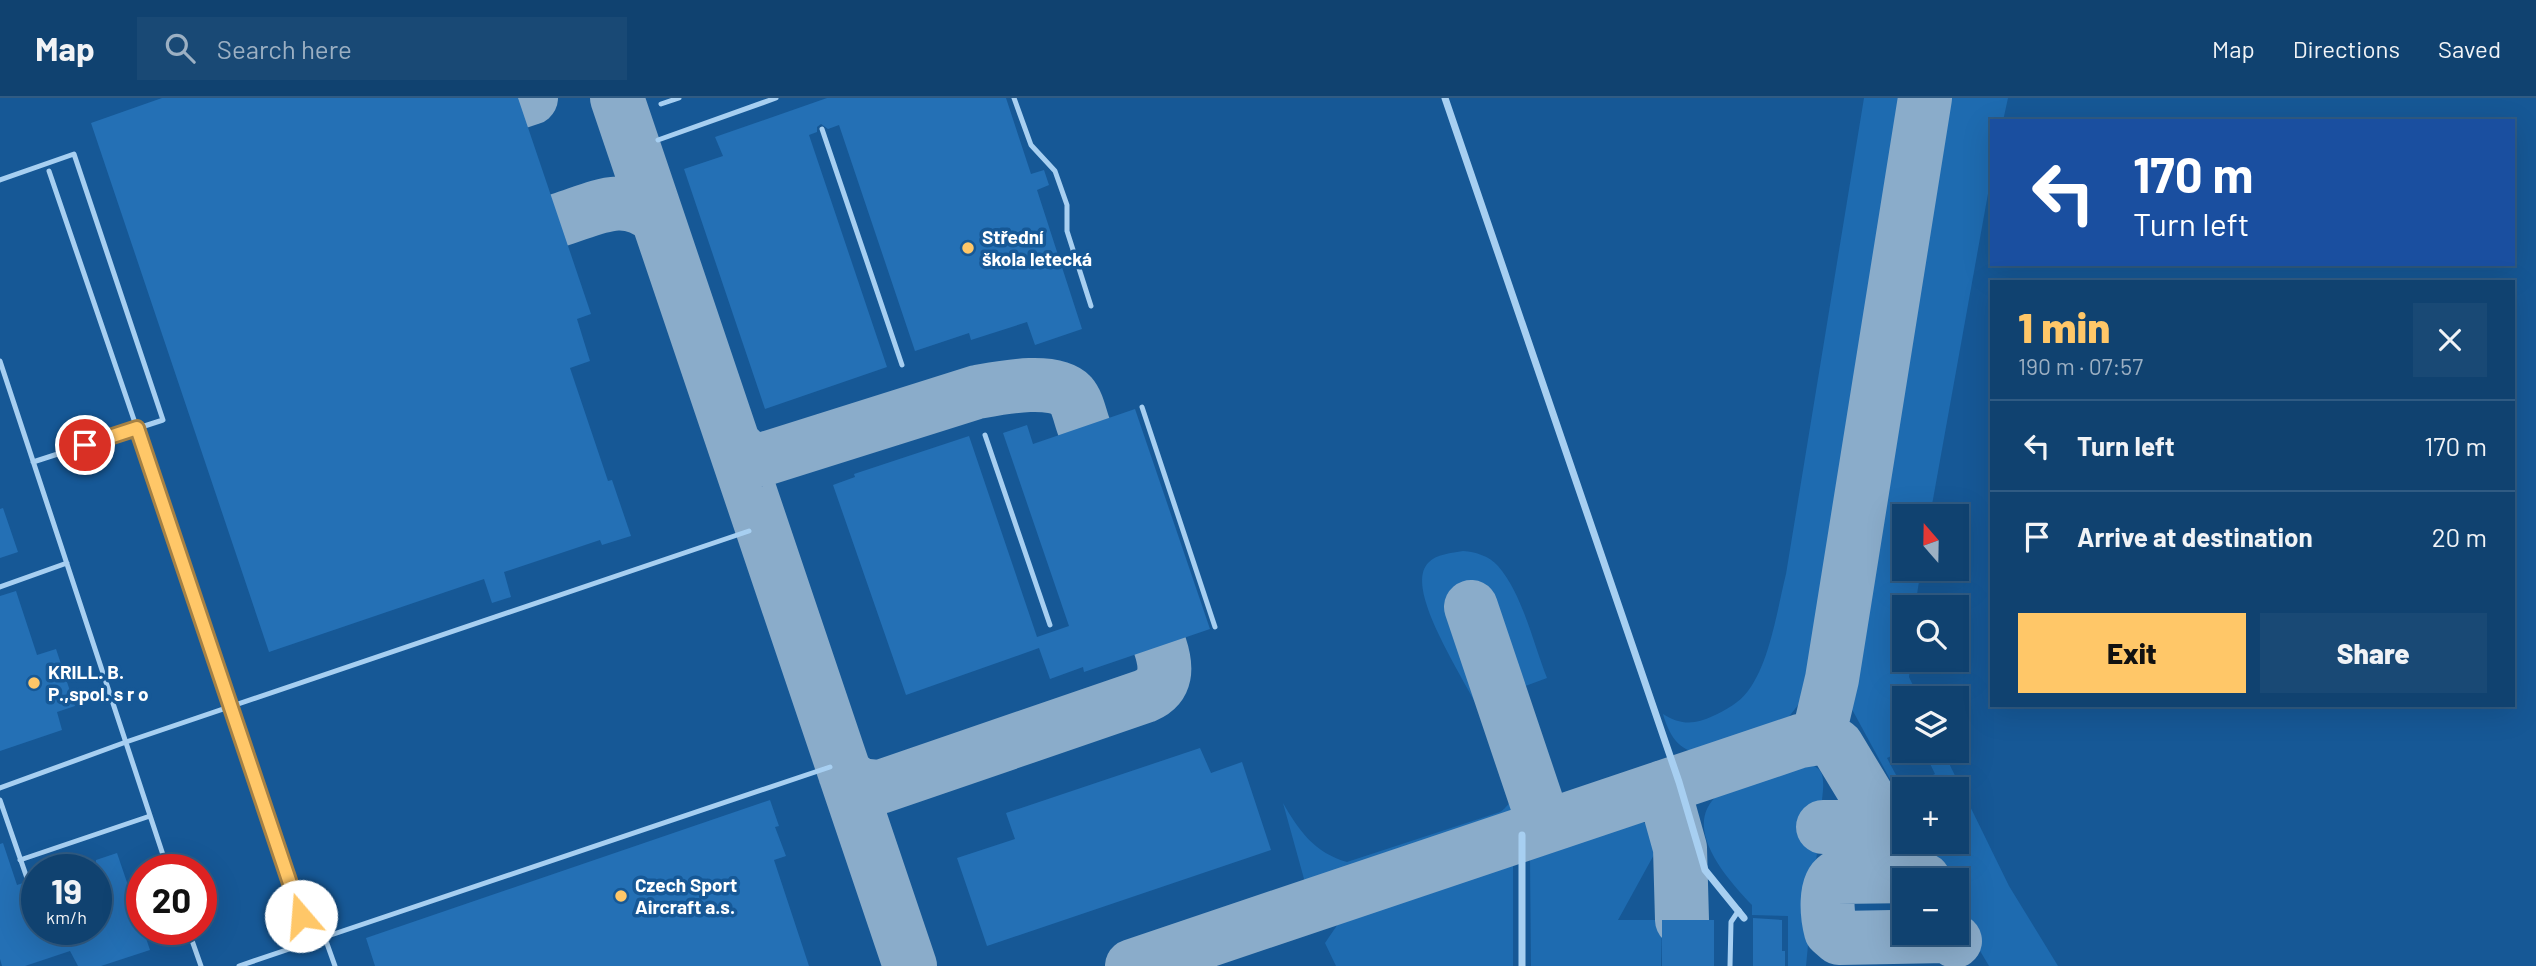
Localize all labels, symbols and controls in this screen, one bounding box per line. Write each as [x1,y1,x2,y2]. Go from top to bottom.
search box [137,17,627,80]
text: Map [35,28,95,68]
icon: search [161,29,199,67]
text: Search here [217,33,352,64]
text: Map [2212,34,2255,63]
text: Directions [2293,34,2400,63]
text: Saved [2438,34,2501,63]
text: 170 m [2133,144,2253,203]
icon: left [2018,147,2109,238]
text: Turn left [2133,204,2250,242]
place label: Střední škola letecká [982,225,1092,270]
marker: Střední škola letecká [960,240,976,256]
text: 1 min [2018,301,2110,351]
button: close [2413,303,2487,377]
text: 190 m · 07:57 [2018,352,2143,380]
pin [55,415,115,475]
icon: arrive [66,426,104,464]
icon: left [2018,427,2056,465]
text: Turn left [2077,430,2175,461]
text: 170 m [2424,430,2487,461]
north arrow [1892,504,1969,581]
map controls [1892,504,1969,945]
icon: arrive [2018,518,2056,556]
text: Arrive at destination [2077,521,2313,552]
text: 20 m [2432,521,2487,552]
button: search [1892,595,1969,672]
button: Exit [2018,613,2246,693]
button: Share [2260,613,2487,693]
place label: KRILL. B. P.,spol. s r o [48,660,149,705]
marker: KRILL. B. P.,spol. s r o [26,675,42,691]
button: layers [1892,686,1969,763]
button: + [1892,777,1969,854]
speed limit sign: 20 [126,854,217,945]
button: − [1892,868,1969,945]
text: 19 [51,869,82,911]
place label: Czech Sport Aircraft a.s. [635,873,737,918]
position arrow [264,879,338,953]
marker: Czech Sport Aircraft a.s. [613,888,629,904]
text: km/h [46,906,87,928]

